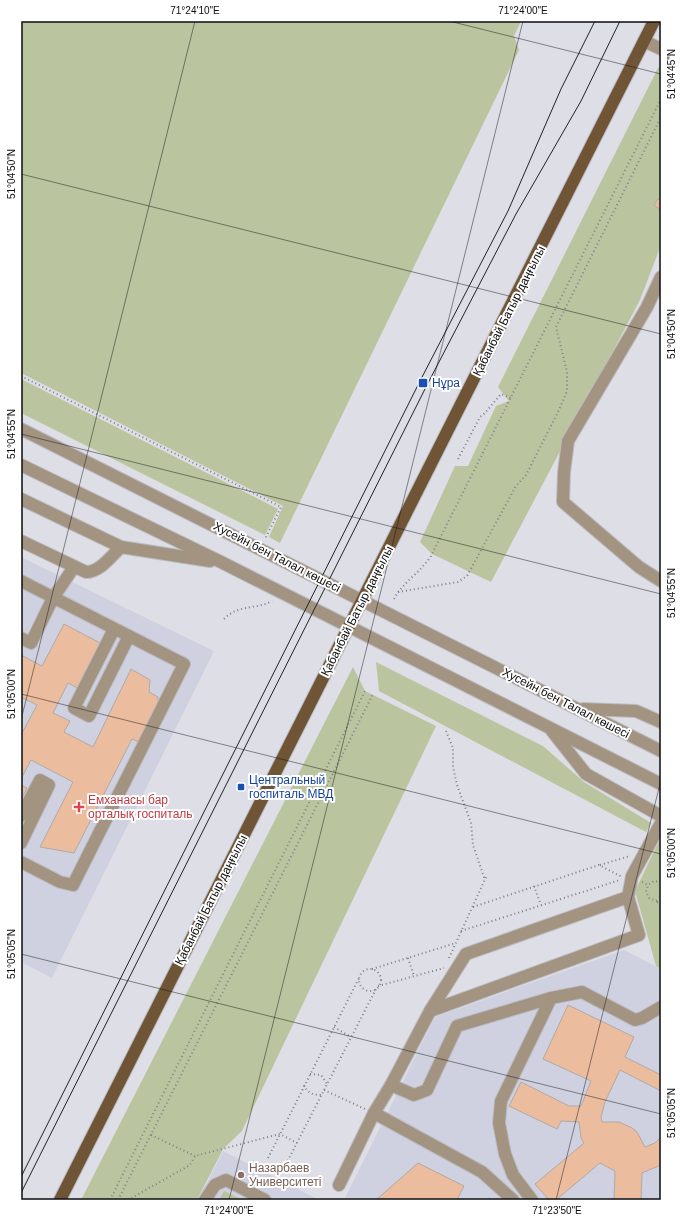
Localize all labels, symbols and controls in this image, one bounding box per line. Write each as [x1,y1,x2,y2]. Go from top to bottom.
text: 71°24'10"E [170,5,220,16]
text: 71°24'00"E [498,5,548,16]
text: 51°04'45"N [666,49,677,99]
text: 51°04'50"N [6,149,17,199]
street label: Қабанбай Батыр даңғылы [470,244,548,378]
text: 51°04'50"N [666,309,677,359]
place label: Нұра [432,376,460,390]
marker: Нұра [417,377,429,389]
text: 51°04'55"N [6,409,17,459]
street label: Хусейн бен Талал көшесі [211,519,343,595]
street label: Қабанбай Батыр даңғылы [318,544,396,678]
text: 51°04'55"N [666,568,677,618]
street label: Хусейн бен Талал көшесі [500,665,632,741]
text: 51°05'00"N [6,669,17,719]
place label: Центральный госпиталь МВД [249,773,333,801]
marker: Центральный госпиталь МВД [236,782,246,792]
place label: Емханасы бар орталық госпиталь [88,793,193,821]
marker: Емханасы бар орталық госпиталь [73,801,85,813]
text: 51°05'00"N [666,828,677,878]
street label: Қабанбай Батыр даңғылы [172,833,250,967]
text: 51°05'05"N [6,929,17,979]
text: 51°05'05"N [666,1088,677,1138]
place label: Назарбаев Университеті [249,1161,322,1189]
marker: Назарбаев Университеті [236,1170,246,1180]
text: 71°24'00"E [204,1205,254,1216]
text: 71°23'50"E [532,1205,582,1216]

